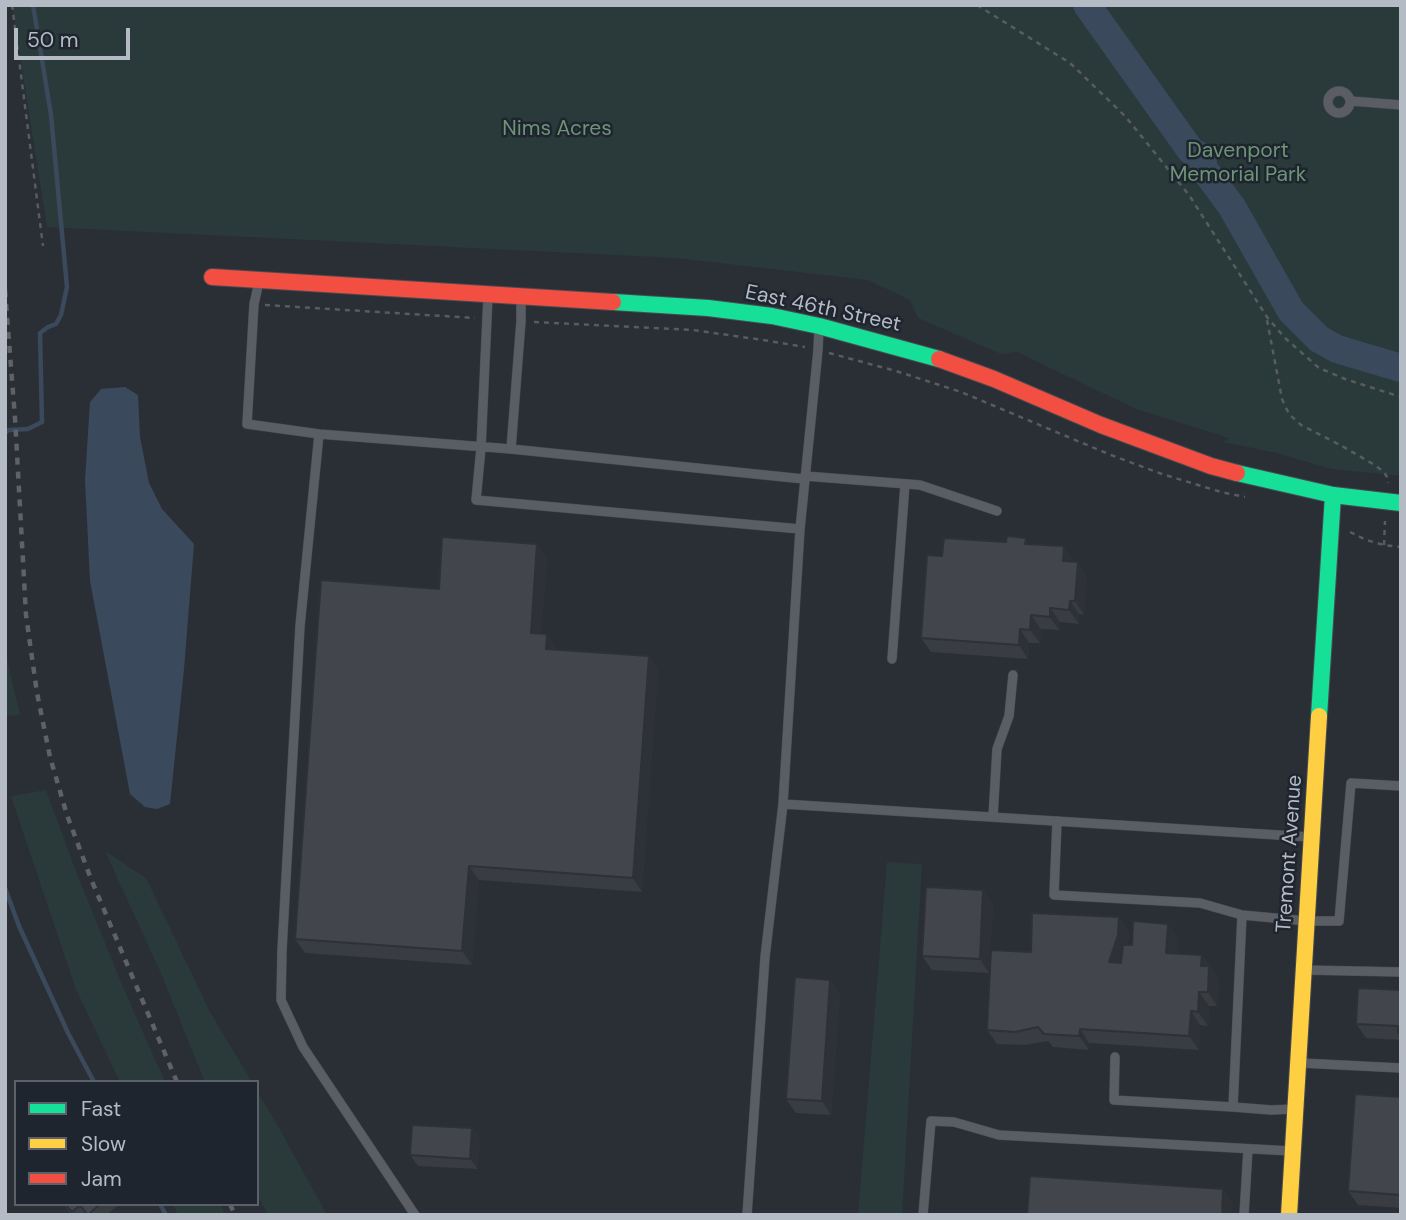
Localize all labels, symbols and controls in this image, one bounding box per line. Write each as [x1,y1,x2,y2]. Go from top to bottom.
scale bar [18,14,133,58]
text: 50 m [27,26,78,54]
park label: Nims Acres [502,116,612,142]
park label: Davenport Memorial Park [1170,138,1306,188]
street label: East 46th Street [743,280,903,338]
street label: Tremont Avenue [1272,774,1308,934]
legend [14,1080,259,1206]
text: Fast [81,1095,121,1123]
text: Slow [81,1130,126,1158]
text: Jam [81,1165,122,1193]

